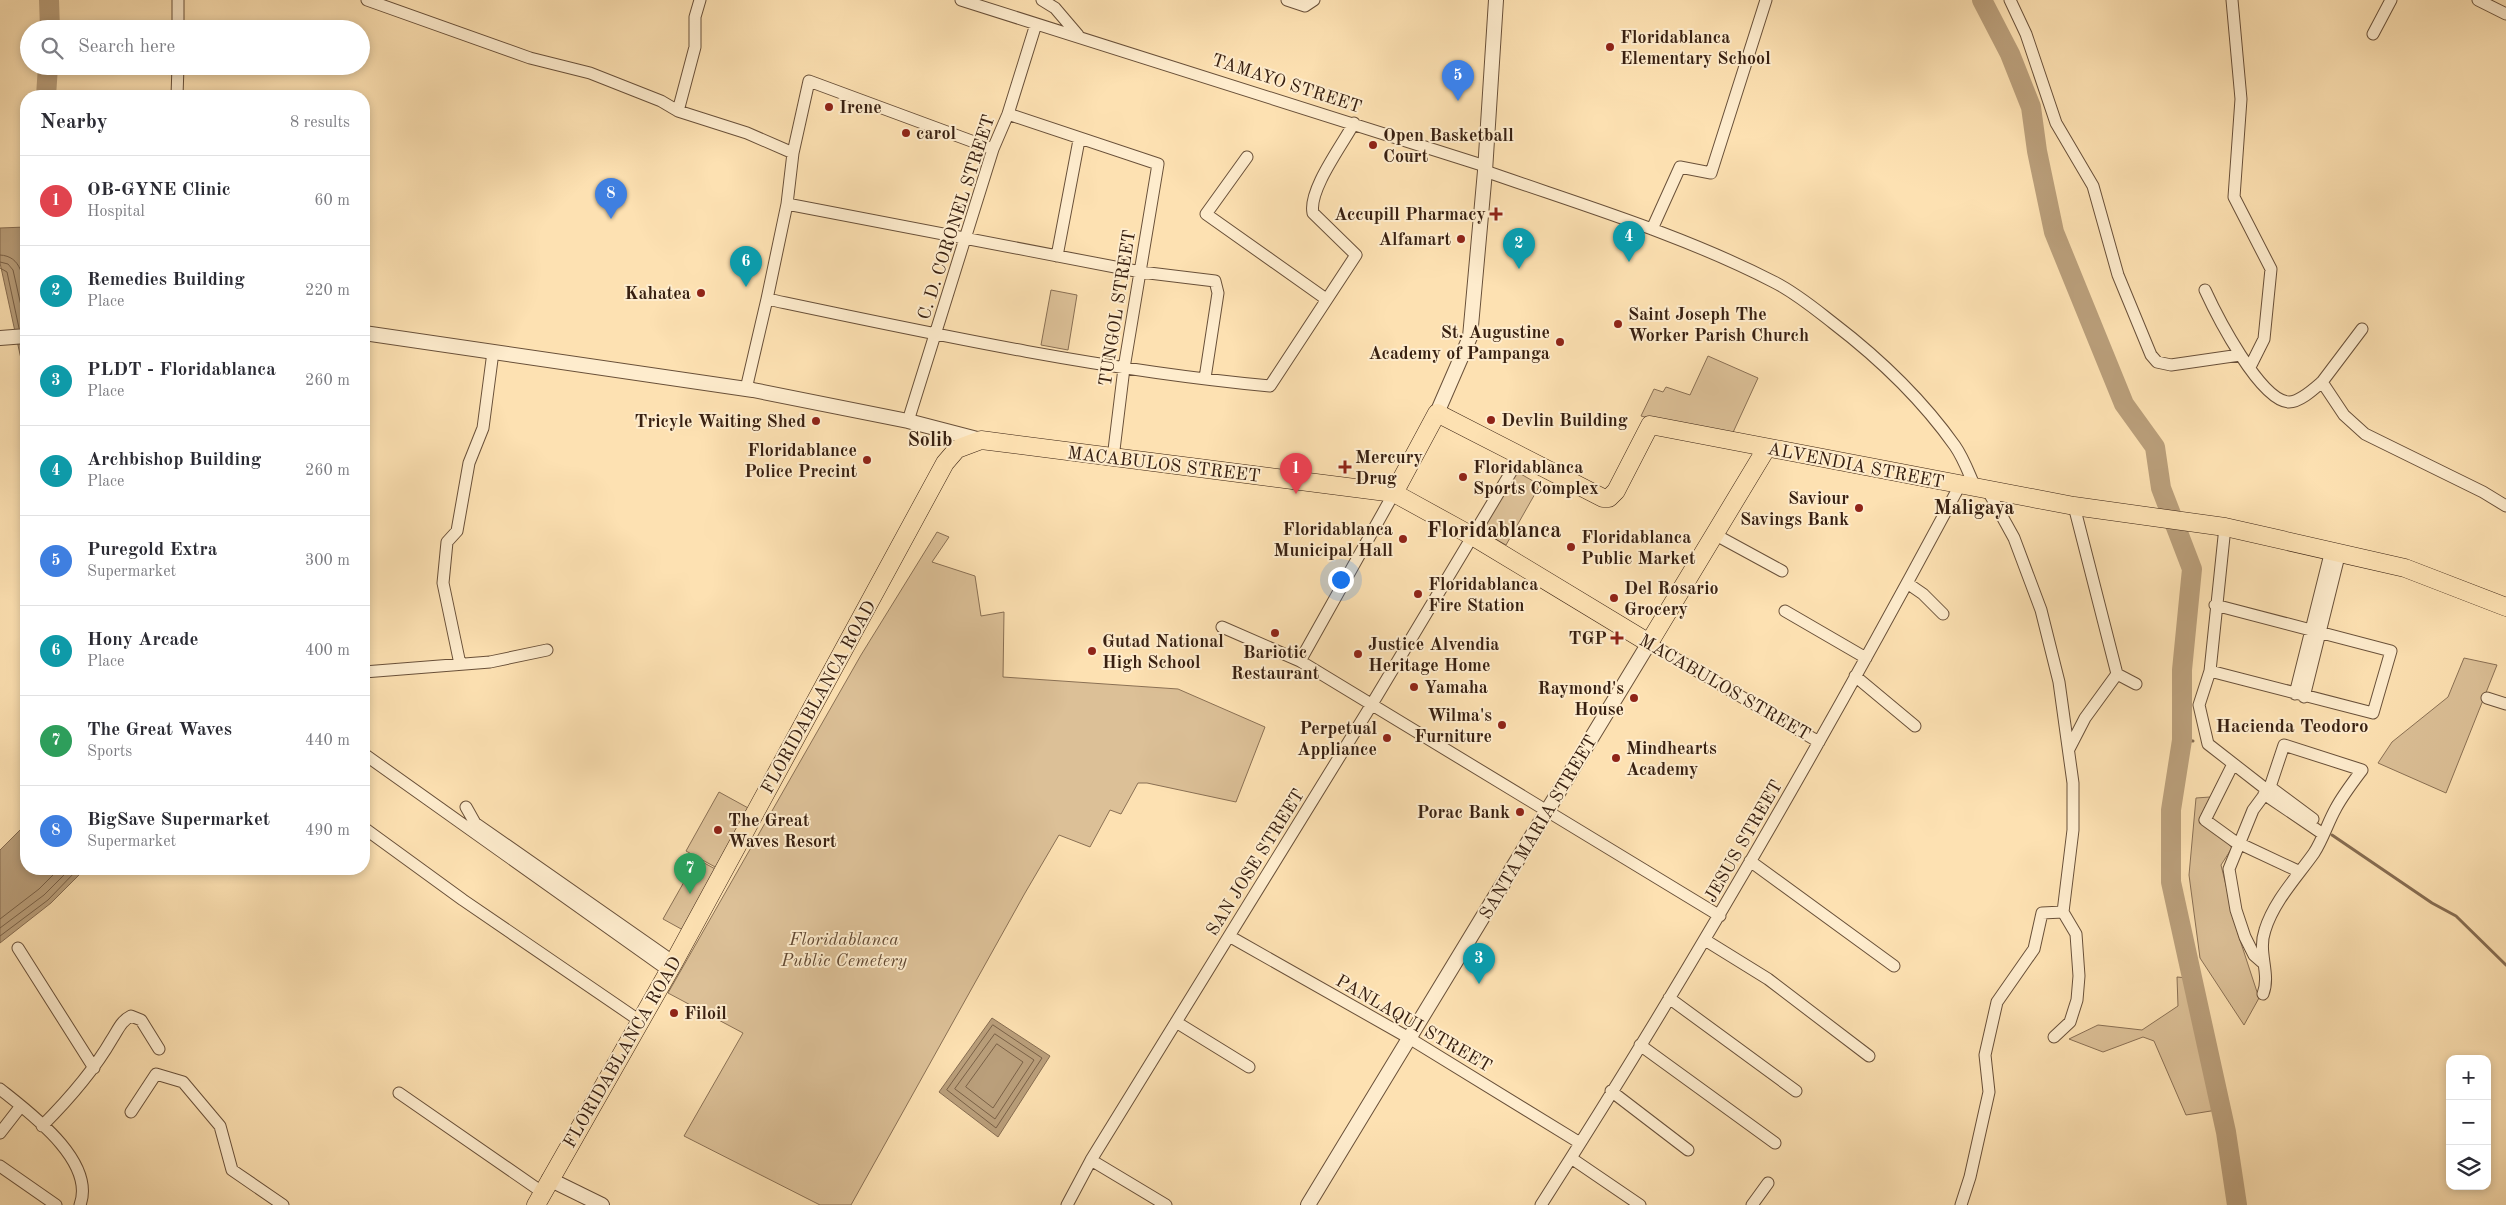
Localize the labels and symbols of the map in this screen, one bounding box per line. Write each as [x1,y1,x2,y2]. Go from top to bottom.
place label: Floridablanca Elementary School [1620,29,1771,68]
marker: Floridablanca Elementary School [1604,41,1616,53]
street label: TAMAYO STREET [1210,51,1364,117]
pin: 5 [1442,60,1474,101]
place label: Irene [839,99,882,117]
marker: Irene [823,101,835,113]
street label: C. D. CORONEL STREET [915,113,999,322]
place label: carol [916,125,956,143]
marker: carol [900,127,912,139]
place label: Open Basketball Court [1383,127,1514,166]
marker: Open Basketball Court [1367,139,1379,151]
pin: 8 [595,178,627,219]
place label: Accupill Pharmacy [1334,206,1486,224]
marker: Accupill Pharmacy [1490,208,1502,220]
pin: 4 [1613,221,1645,262]
pin: 2 [1503,228,1535,269]
street label: TUNGOL STREET [1097,229,1139,388]
place label: Alfamart [1379,231,1451,249]
marker: Alfamart [1455,233,1467,245]
pin: 6 [730,246,762,287]
place label: Kahatea [625,285,691,303]
marker: Kahatea [695,287,707,299]
place label: Saint Joseph The Worker Parish Church [1628,306,1809,345]
marker: Saint Joseph The Worker Parish Church [1612,318,1624,330]
place label: St. Augustine Academy of Pampanga [1369,324,1550,363]
marker: St. Augustine Academy of Pampanga [1554,336,1566,348]
place label: Devlin Building [1501,412,1628,430]
place label: Tricyle Waiting Shed [635,413,806,431]
marker: Devlin Building [1485,414,1497,426]
marker: Tricyle Waiting Shed [810,415,822,427]
district label: Solib [907,431,953,451]
street label: ALVENDIA STREET [1766,440,1946,492]
place label: Floridablance Police Precint [744,442,857,481]
street label: MACABULOS STREET [1066,444,1261,486]
place label: Mercury Drug [1355,449,1423,488]
pin: 1 [1280,453,1312,494]
marker: Floridablance Police Precint [861,454,873,466]
place label: Floridablanca Sports Complex [1473,459,1599,498]
marker: Mercury Drug [1339,461,1351,473]
marker: Floridablanca Sports Complex [1457,471,1469,483]
place label: Saviour Savings Bank [1740,490,1849,529]
district label: Maligaya [1934,499,2014,519]
marker: Saviour Savings Bank [1853,502,1865,514]
district label: Floridablanca [1427,520,1561,542]
place label: Floridablanca Municipal Hall [1273,521,1393,560]
place label: Floridablanca Public Market [1581,529,1696,568]
marker: Floridablanca Municipal Hall [1397,533,1409,545]
marker: Floridablanca Public Market [1565,541,1577,553]
your location [1328,567,1354,593]
place label: Floridablanca Fire Station [1428,576,1538,615]
place label: Del Rosario Grocery [1624,580,1719,619]
marker: Floridablanca Fire Station [1412,588,1424,600]
marker: Del Rosario Grocery [1608,592,1620,604]
street label: FLORIDABLANCA ROAD [758,598,880,797]
marker: Bariotic Restaurant [1269,627,1281,639]
place label: TGP [1569,630,1607,648]
street label: MACABULOS STREET [1636,631,1813,744]
marker: TGP [1611,632,1623,644]
place label: Gutad National High School [1102,633,1224,672]
place label: Justice Alvendia Heritage Home [1368,636,1500,675]
place label: Bariotic Restaurant [1231,644,1320,683]
marker: Gutad National High School [1086,645,1098,657]
marker: Justice Alvendia Heritage Home [1352,648,1364,660]
place label: Yamaha [1424,679,1488,697]
place label: Raymond's House [1538,680,1624,719]
marker: Yamaha [1408,681,1420,693]
marker: Raymond's House [1628,692,1640,704]
place label: Wilma's Furniture [1414,707,1492,746]
district label: Hacienda Teodoro [2215,718,2369,737]
marker: Wilma's Furniture [1496,719,1508,731]
place label: Perpetual Appliance [1297,720,1377,759]
marker: Perpetual Appliance [1381,732,1393,744]
street label: SANTA MARIA STREET [1477,733,1601,922]
place label: Mindhearts Academy [1626,740,1717,779]
marker: Mindhearts Academy [1610,752,1622,764]
street label: JESUS STREET [1702,777,1786,906]
street label: SAN JOSE STREET [1203,786,1308,939]
place label: Porac Bank [1417,804,1510,822]
marker: Porac Bank [1514,806,1526,818]
place label: The Great Waves Resort [728,812,837,851]
marker: The Great Waves Resort [712,824,724,836]
pin: 7 [674,853,706,894]
park label: Floridablanca Public Cemetery [780,931,908,970]
pin: 3 [1463,943,1495,984]
street label: FLORIDABLANCA ROAD [561,954,685,1151]
street label: PANLAQUI STREET [1332,972,1495,1076]
place label: Filoil [684,1005,727,1023]
marker: Filoil [668,1007,680,1019]

